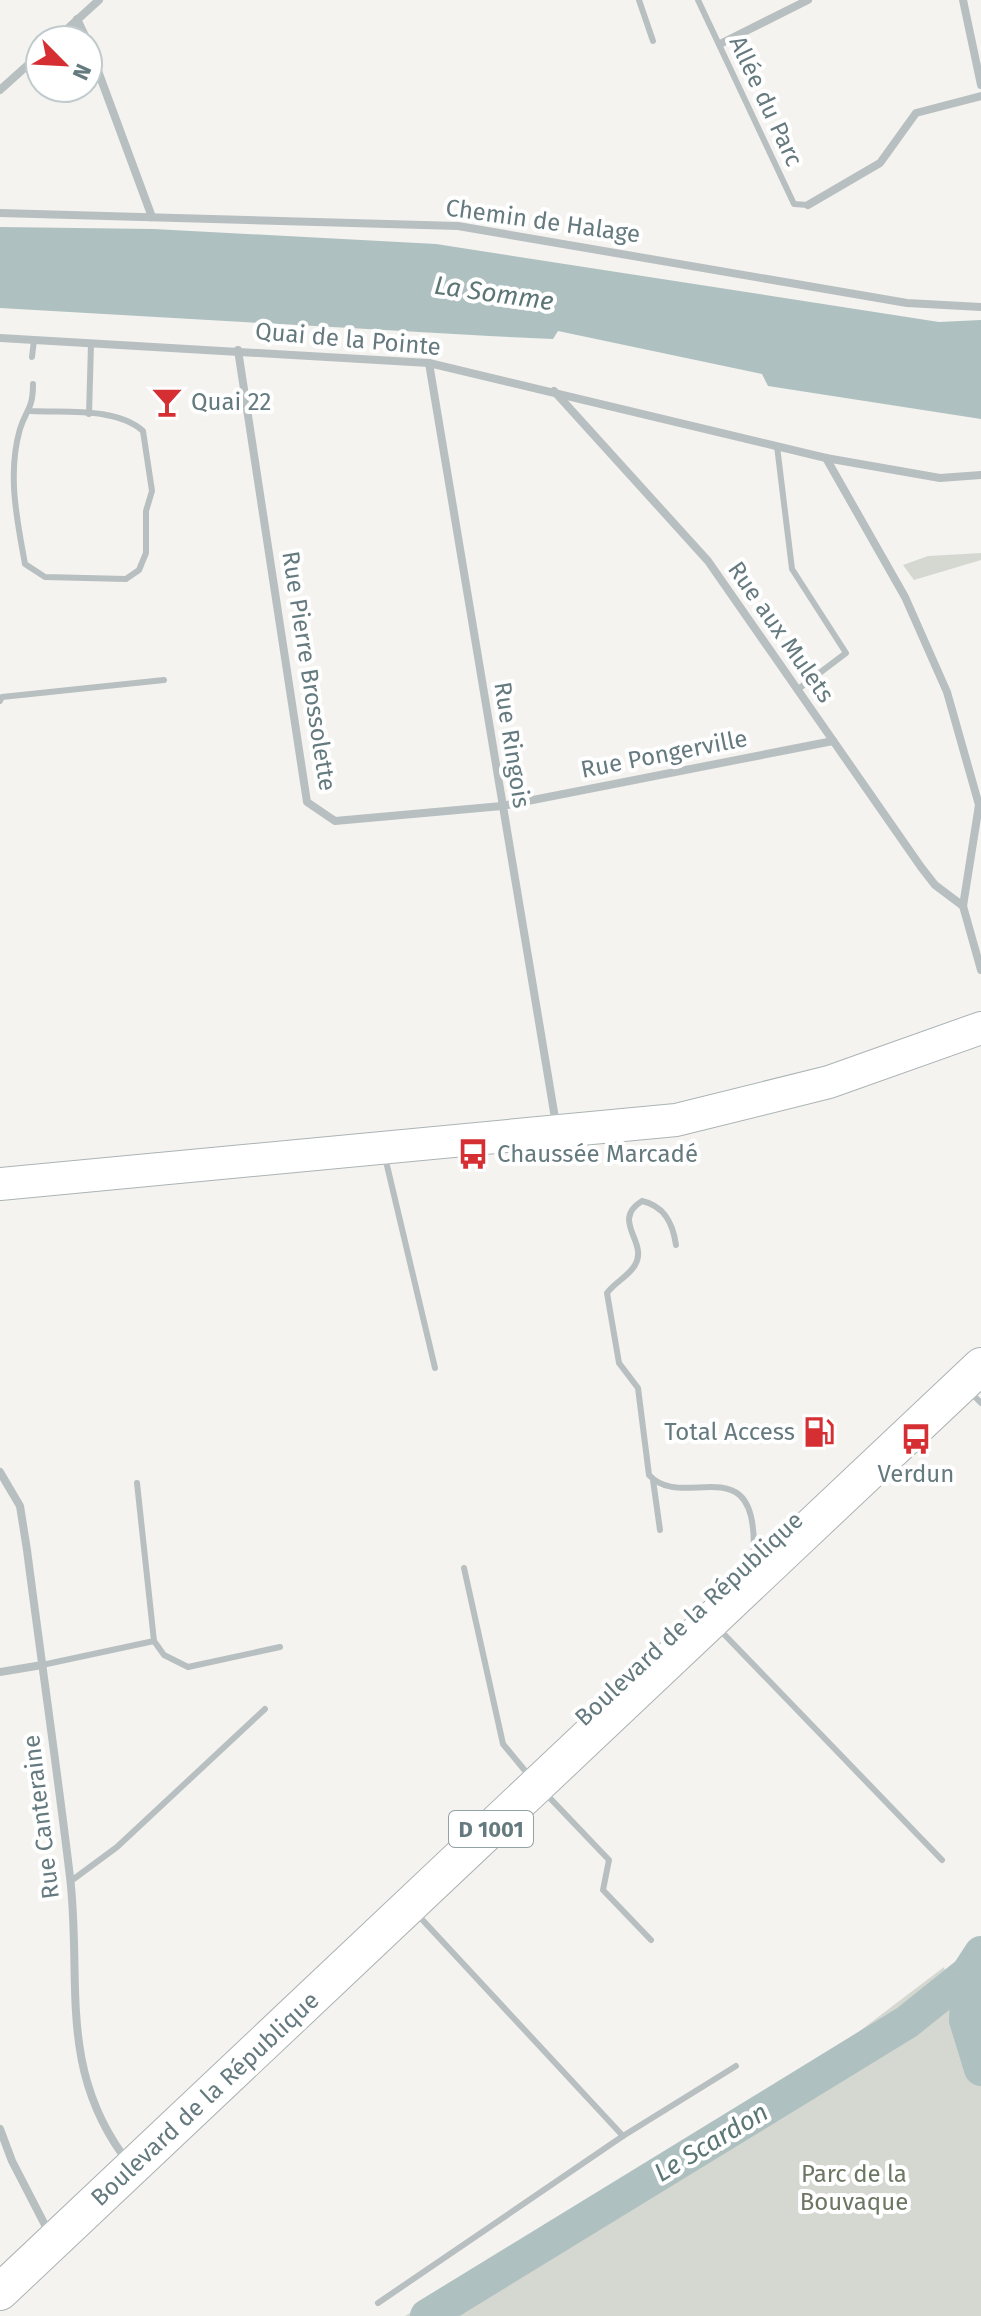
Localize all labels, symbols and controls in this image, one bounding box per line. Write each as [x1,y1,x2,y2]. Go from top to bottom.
north arrow [24,24,104,104]
street label: Allée du Parc [724,31,808,171]
text: N [67,60,97,84]
street label: Chemin de Halage [444,194,642,248]
water label: La Somme [432,270,556,317]
street label: Quai de la Pointe [254,317,442,361]
bar icon: Quai 22 [150,385,184,419]
place label: Quai 22 [191,388,272,416]
street label: Rue Pierre Brossolette [276,549,342,793]
street label: Rue aux Mulets [722,556,840,708]
street label: Rue Ringois [488,680,536,810]
street label: Rue Pongerville [578,724,750,784]
bus stop icon: Chaussée Marcadé [456,1137,490,1171]
place label: Chaussée Marcadé [497,1140,698,1168]
fuel station icon: Total Access [802,1415,836,1449]
place label: Total Access [664,1418,795,1446]
bus stop icon: Verdun [899,1422,933,1456]
place label: Verdun [878,1460,954,1488]
street label: Boulevard de la République [569,1506,809,1732]
street label: Rue Canteraine [17,1733,65,1901]
road number: D 1001 [449,1811,533,1847]
street label: Boulevard de la République [85,1986,325,2212]
water label: Le Scardon [649,2096,774,2189]
park label: Parc de la Bouvaque [800,2160,908,2216]

